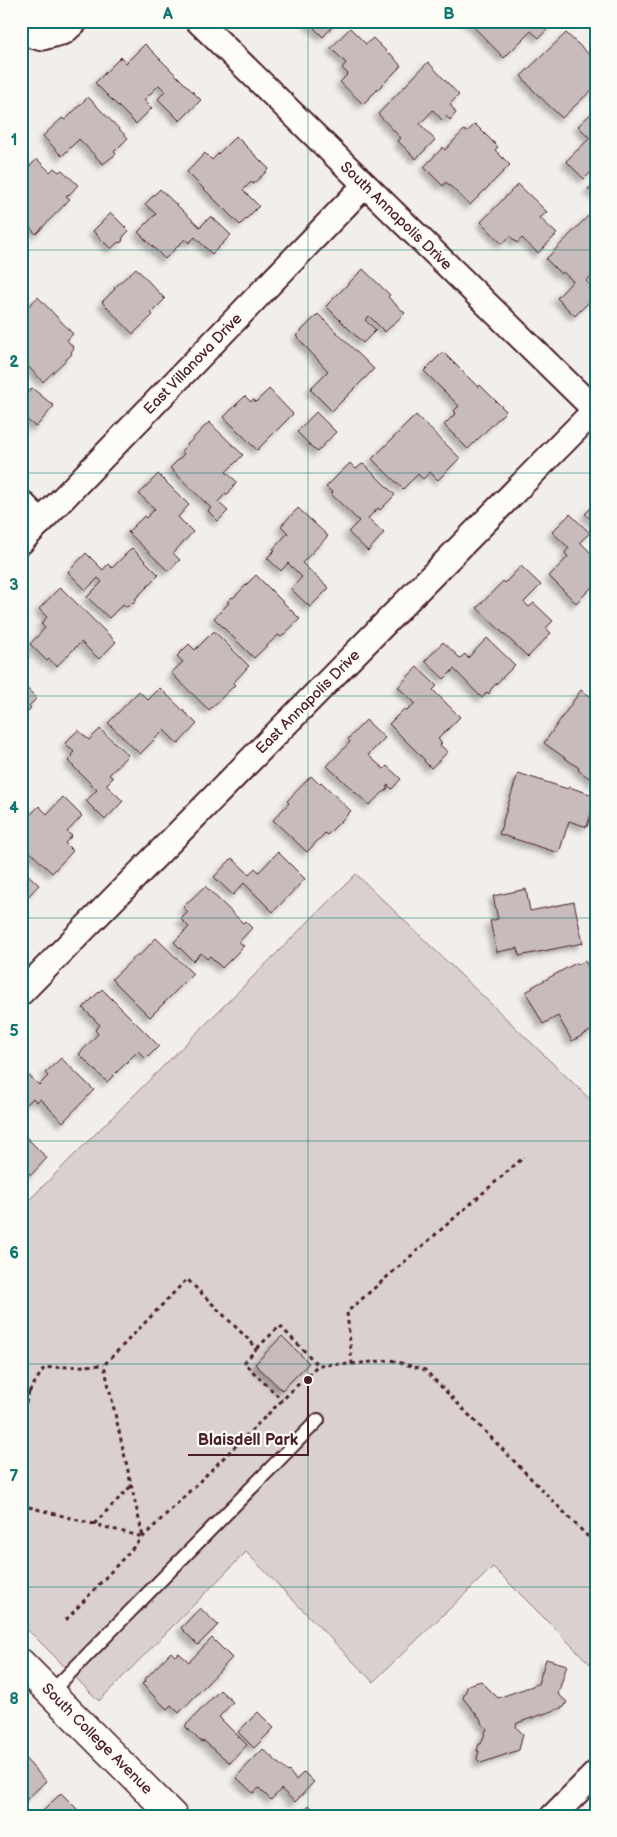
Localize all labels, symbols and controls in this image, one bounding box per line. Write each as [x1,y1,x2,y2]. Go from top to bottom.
text: A [162,5,173,24]
text: B [443,5,455,24]
text: 1 [11,131,17,150]
street label: South Annapolis Drive [336,158,456,274]
street label: East Villanova Drive [140,309,246,419]
text: 2 [9,353,19,372]
text: 3 [9,576,19,595]
street label: East Annapolis Drive [252,646,364,758]
text: 4 [9,799,19,818]
text: 5 [9,1022,19,1041]
text: 6 [9,1244,19,1263]
callout: Blaisdell Park [188,1424,308,1455]
text: Blaisdell Park [198,1431,299,1450]
text: 7 [10,1467,19,1486]
street label: South College Avenue [37,1679,157,1799]
text: 8 [9,1690,19,1709]

